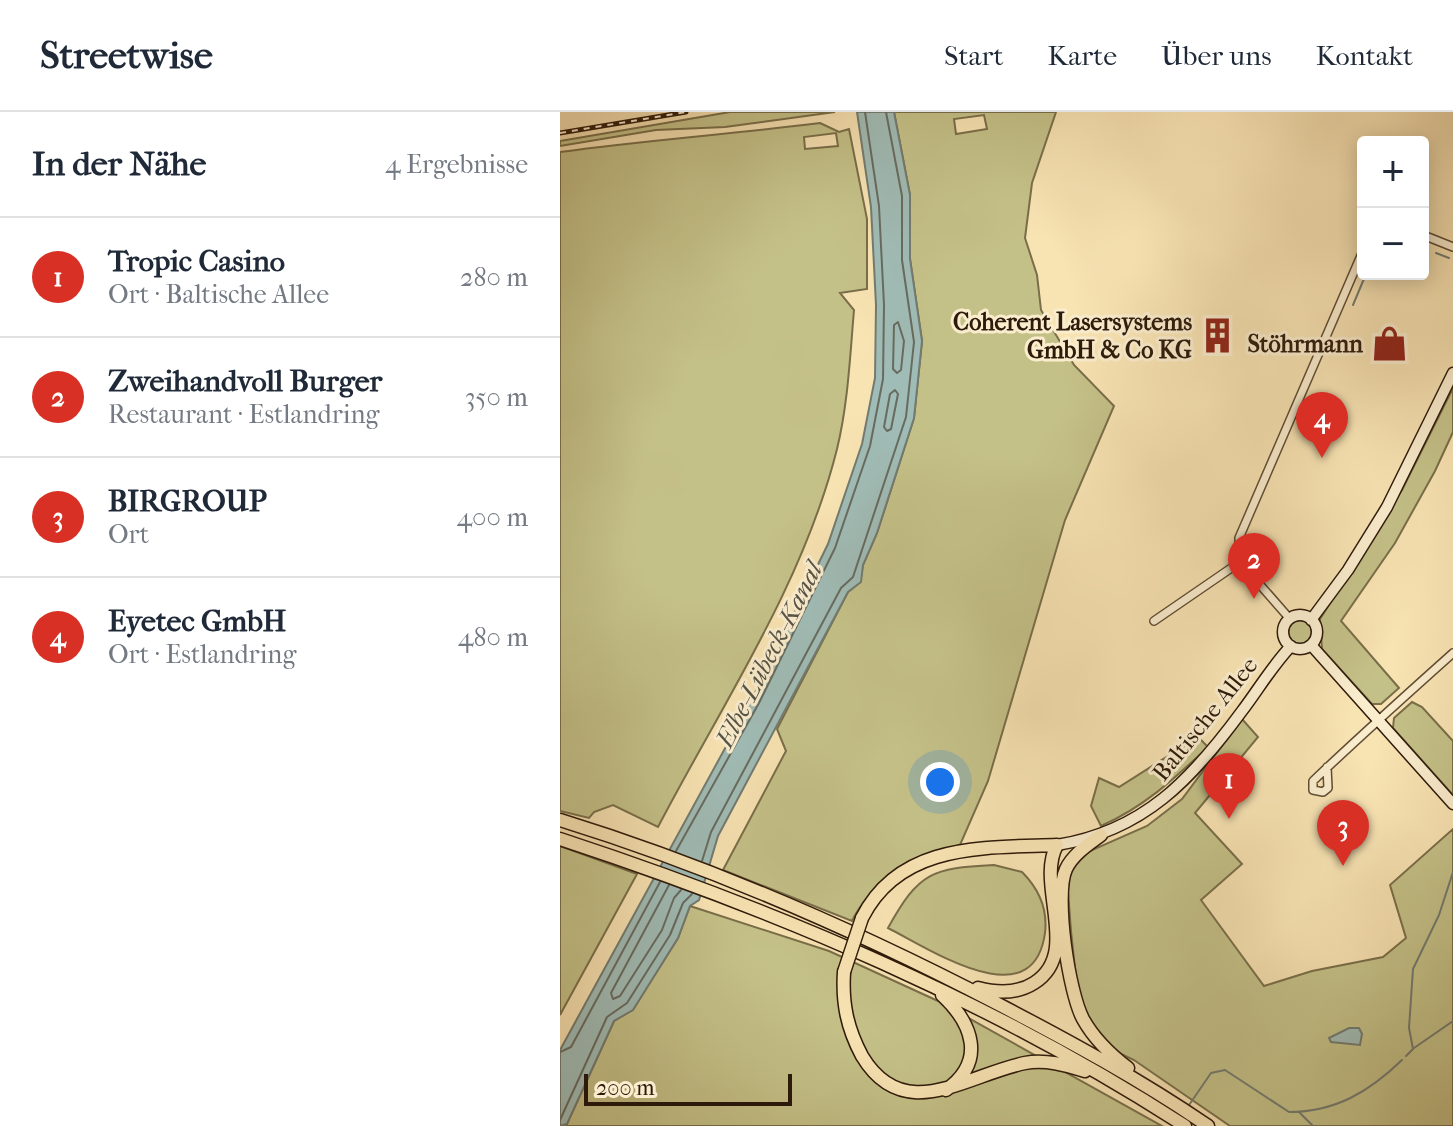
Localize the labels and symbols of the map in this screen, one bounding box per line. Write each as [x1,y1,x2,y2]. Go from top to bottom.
place label: Coherent Lasersystems GmbH & Co KG [953,308,1192,364]
building icon: Coherent Lasersystems GmbH & Co KG [1199,317,1237,355]
shop icon: Stöhrmann [1370,325,1408,363]
place label: Stöhrmann [1247,330,1364,358]
pin: 4 [1296,392,1348,458]
pin: 2 [1228,533,1280,599]
water label: Elbe-Lübeck-Kanal [708,555,830,755]
street label: Baltische Allee [1147,651,1263,786]
pin: 1 [1203,753,1255,819]
your location [920,762,960,802]
pin: 3 [1317,800,1369,866]
scale bar [584,1070,792,1106]

